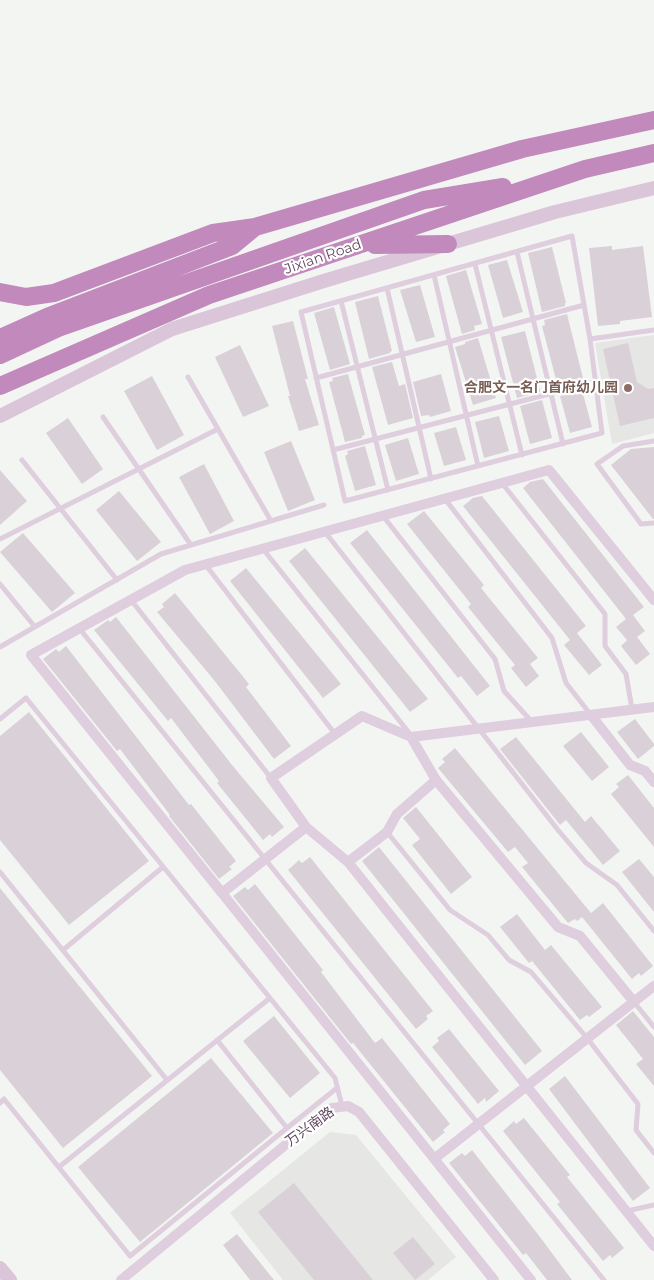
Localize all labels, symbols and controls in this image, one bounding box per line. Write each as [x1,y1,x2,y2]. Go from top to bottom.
street label: Jixian Road [282,236,364,278]
place label: 合肥文一名门首府幼儿园 [464,380,618,396]
marker: 合肥文一名门首府幼儿园 [622,382,634,394]
street label: 万兴南路 [282,1104,338,1150]

